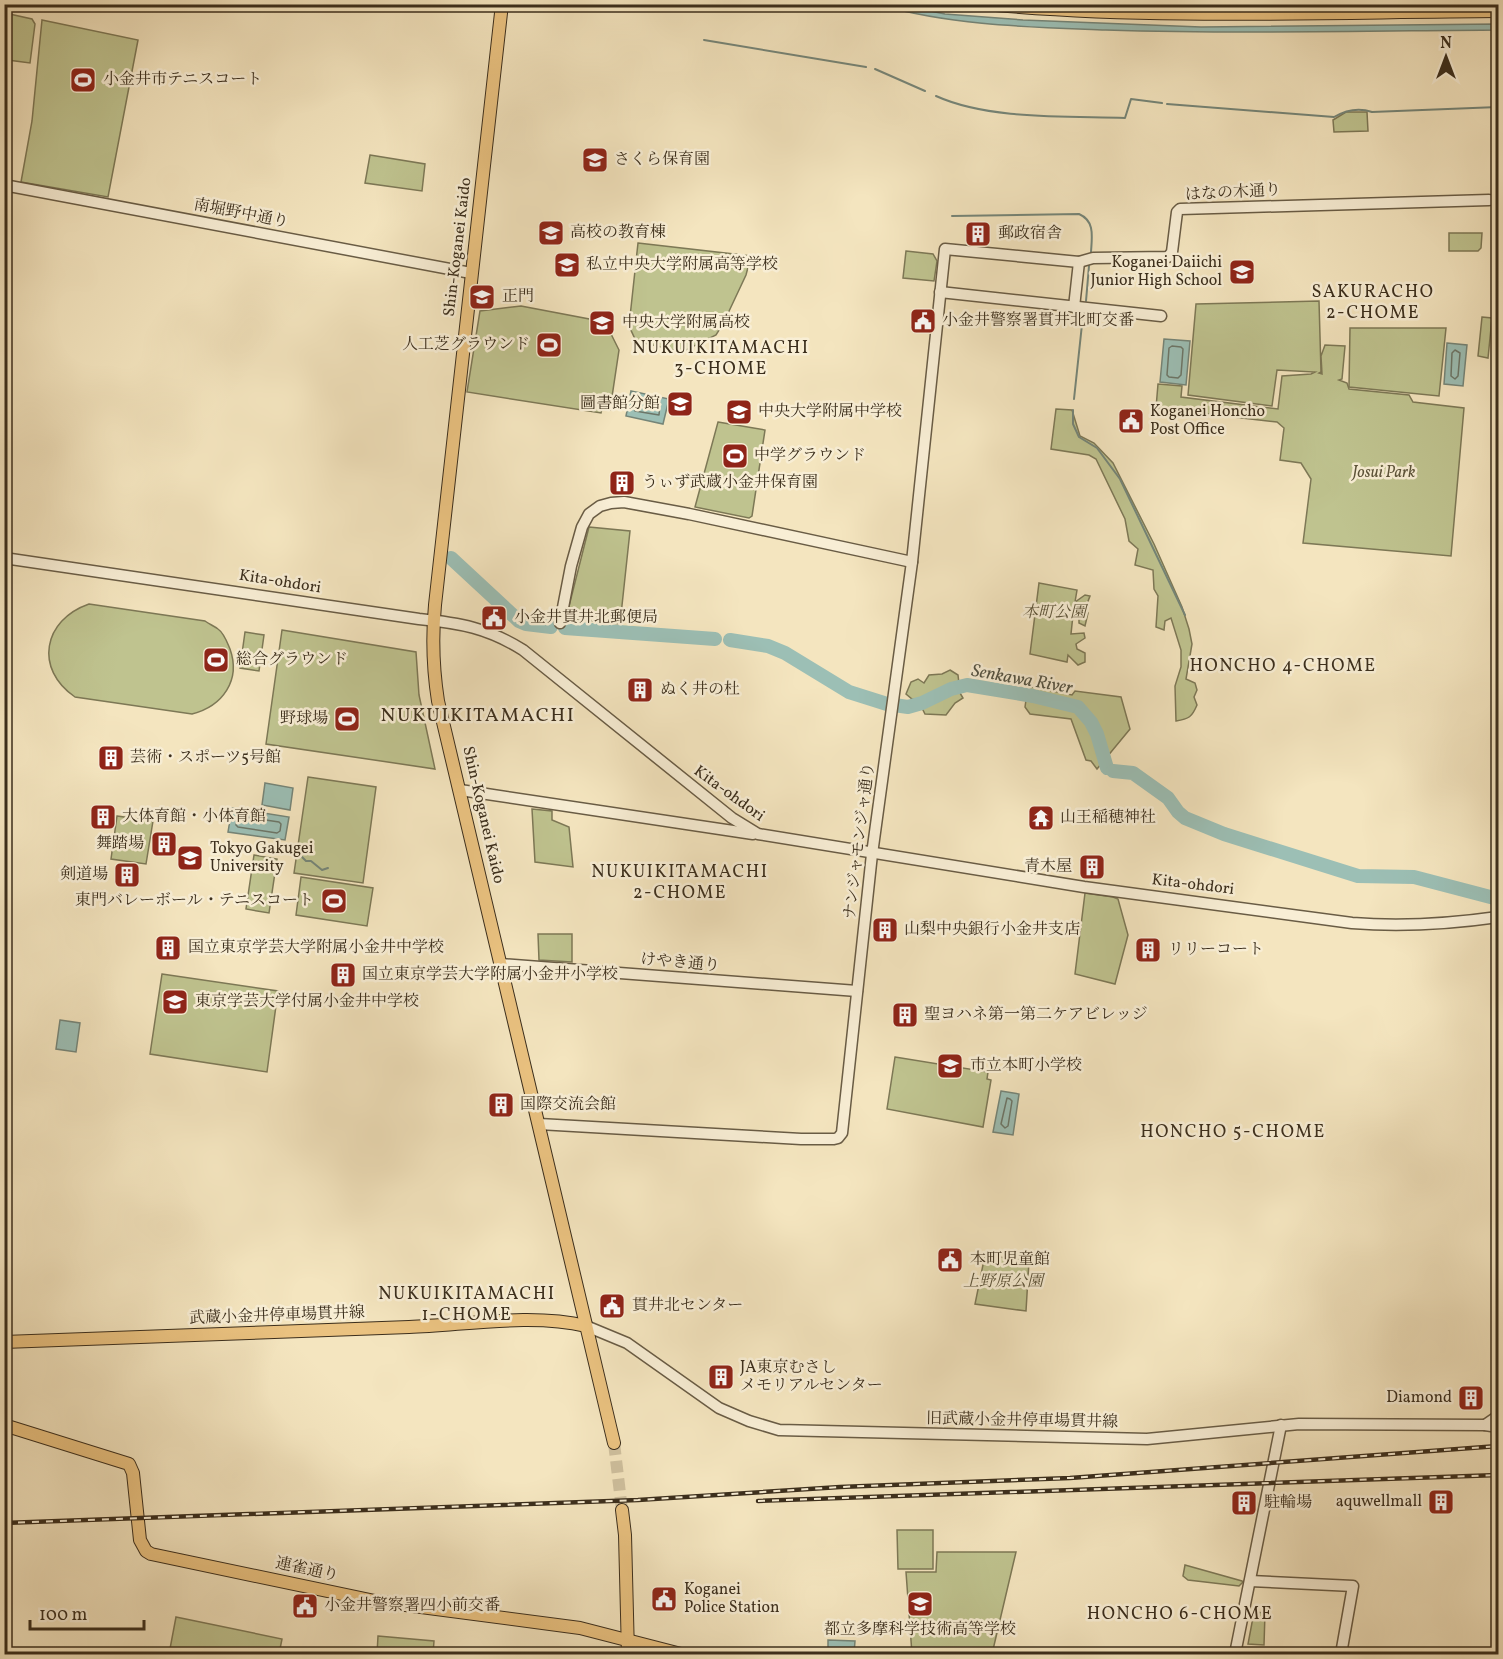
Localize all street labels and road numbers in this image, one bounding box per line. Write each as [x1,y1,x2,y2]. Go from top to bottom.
street label: Shin-Koganei Kaido [439,176,477,318]
street label: はなの木通り [1184,180,1282,206]
street label: 南堀野中通り [192,194,290,234]
street label: Kita-ohdori [237,565,323,599]
street label: Shin-Koganei Kaido [457,744,509,886]
street label: Kita-ohdori [689,761,769,827]
street label: ナンジャモンジャ通り [839,761,881,921]
street label: Kita-ohdori [1151,869,1236,901]
street label: けやき通り [639,949,721,977]
street label: 武蔵小金井停車場貫井線 [189,1302,365,1330]
street label: 旧武蔵小金井停車場貫井線 [926,1408,1118,1434]
street label: 連雀通り [273,1553,341,1587]

